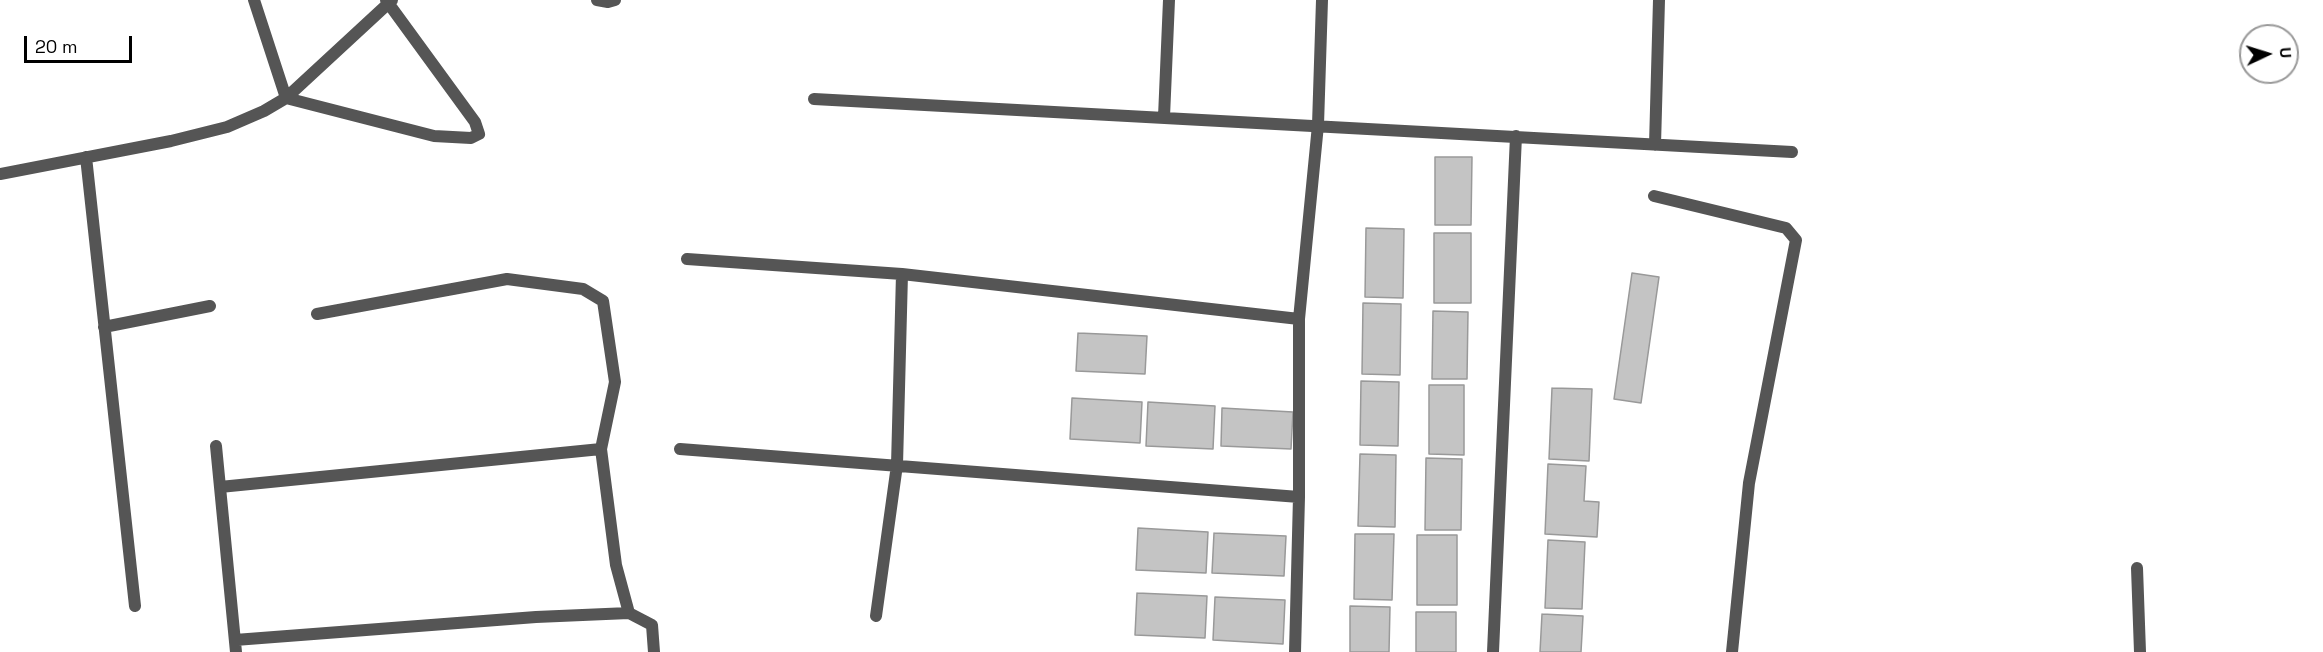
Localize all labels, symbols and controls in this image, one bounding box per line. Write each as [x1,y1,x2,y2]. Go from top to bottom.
scale bar [27,24,135,62]
north arrow [2239,24,2299,84]
text: 20 m [35,35,78,58]
text: U [2275,47,2296,59]

